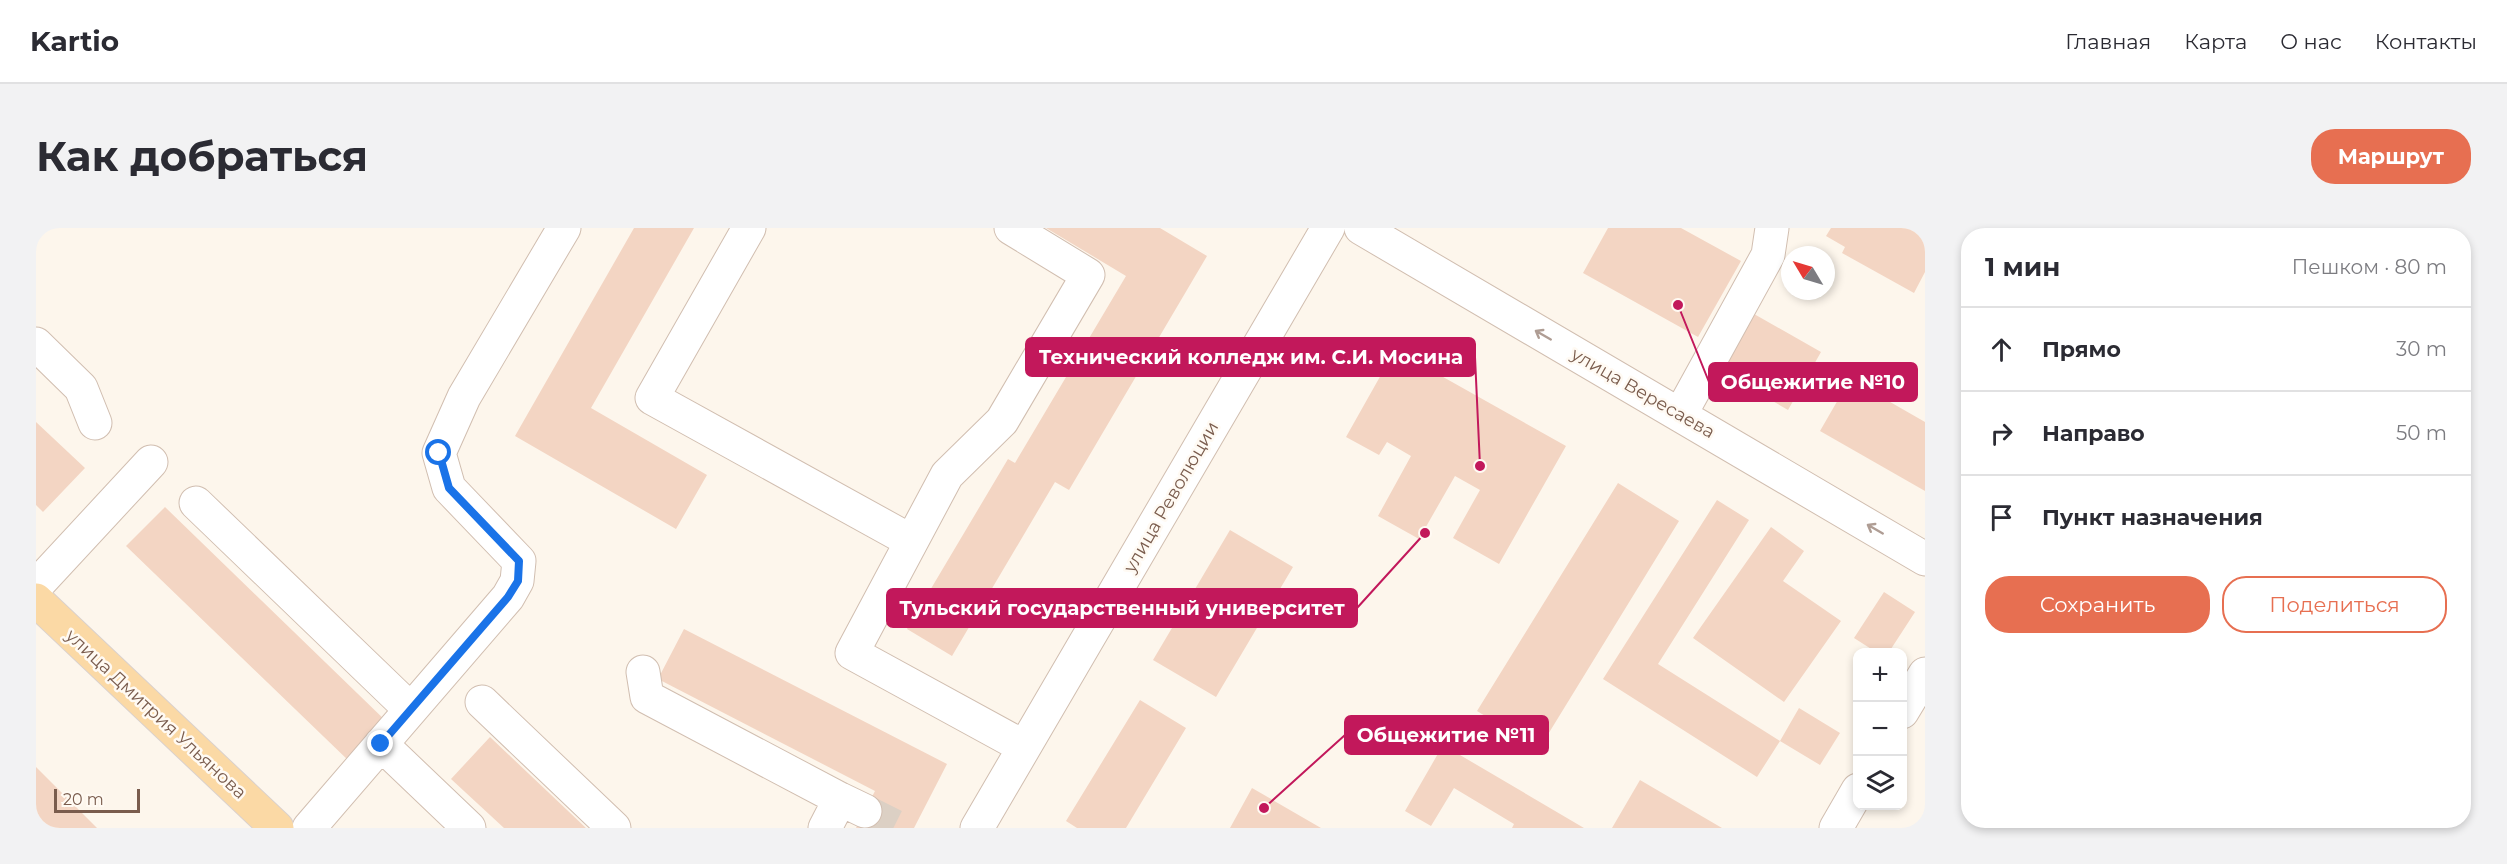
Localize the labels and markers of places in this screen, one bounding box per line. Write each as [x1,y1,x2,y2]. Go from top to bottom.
callout: Технический колледж им. С.И. Мосина [1026,338,1475,376]
callout: Общежитие №10 [1709,363,1917,401]
callout: Тульский государственный университет [887,589,1357,627]
callout: Общежитие №11 [1345,716,1548,754]

